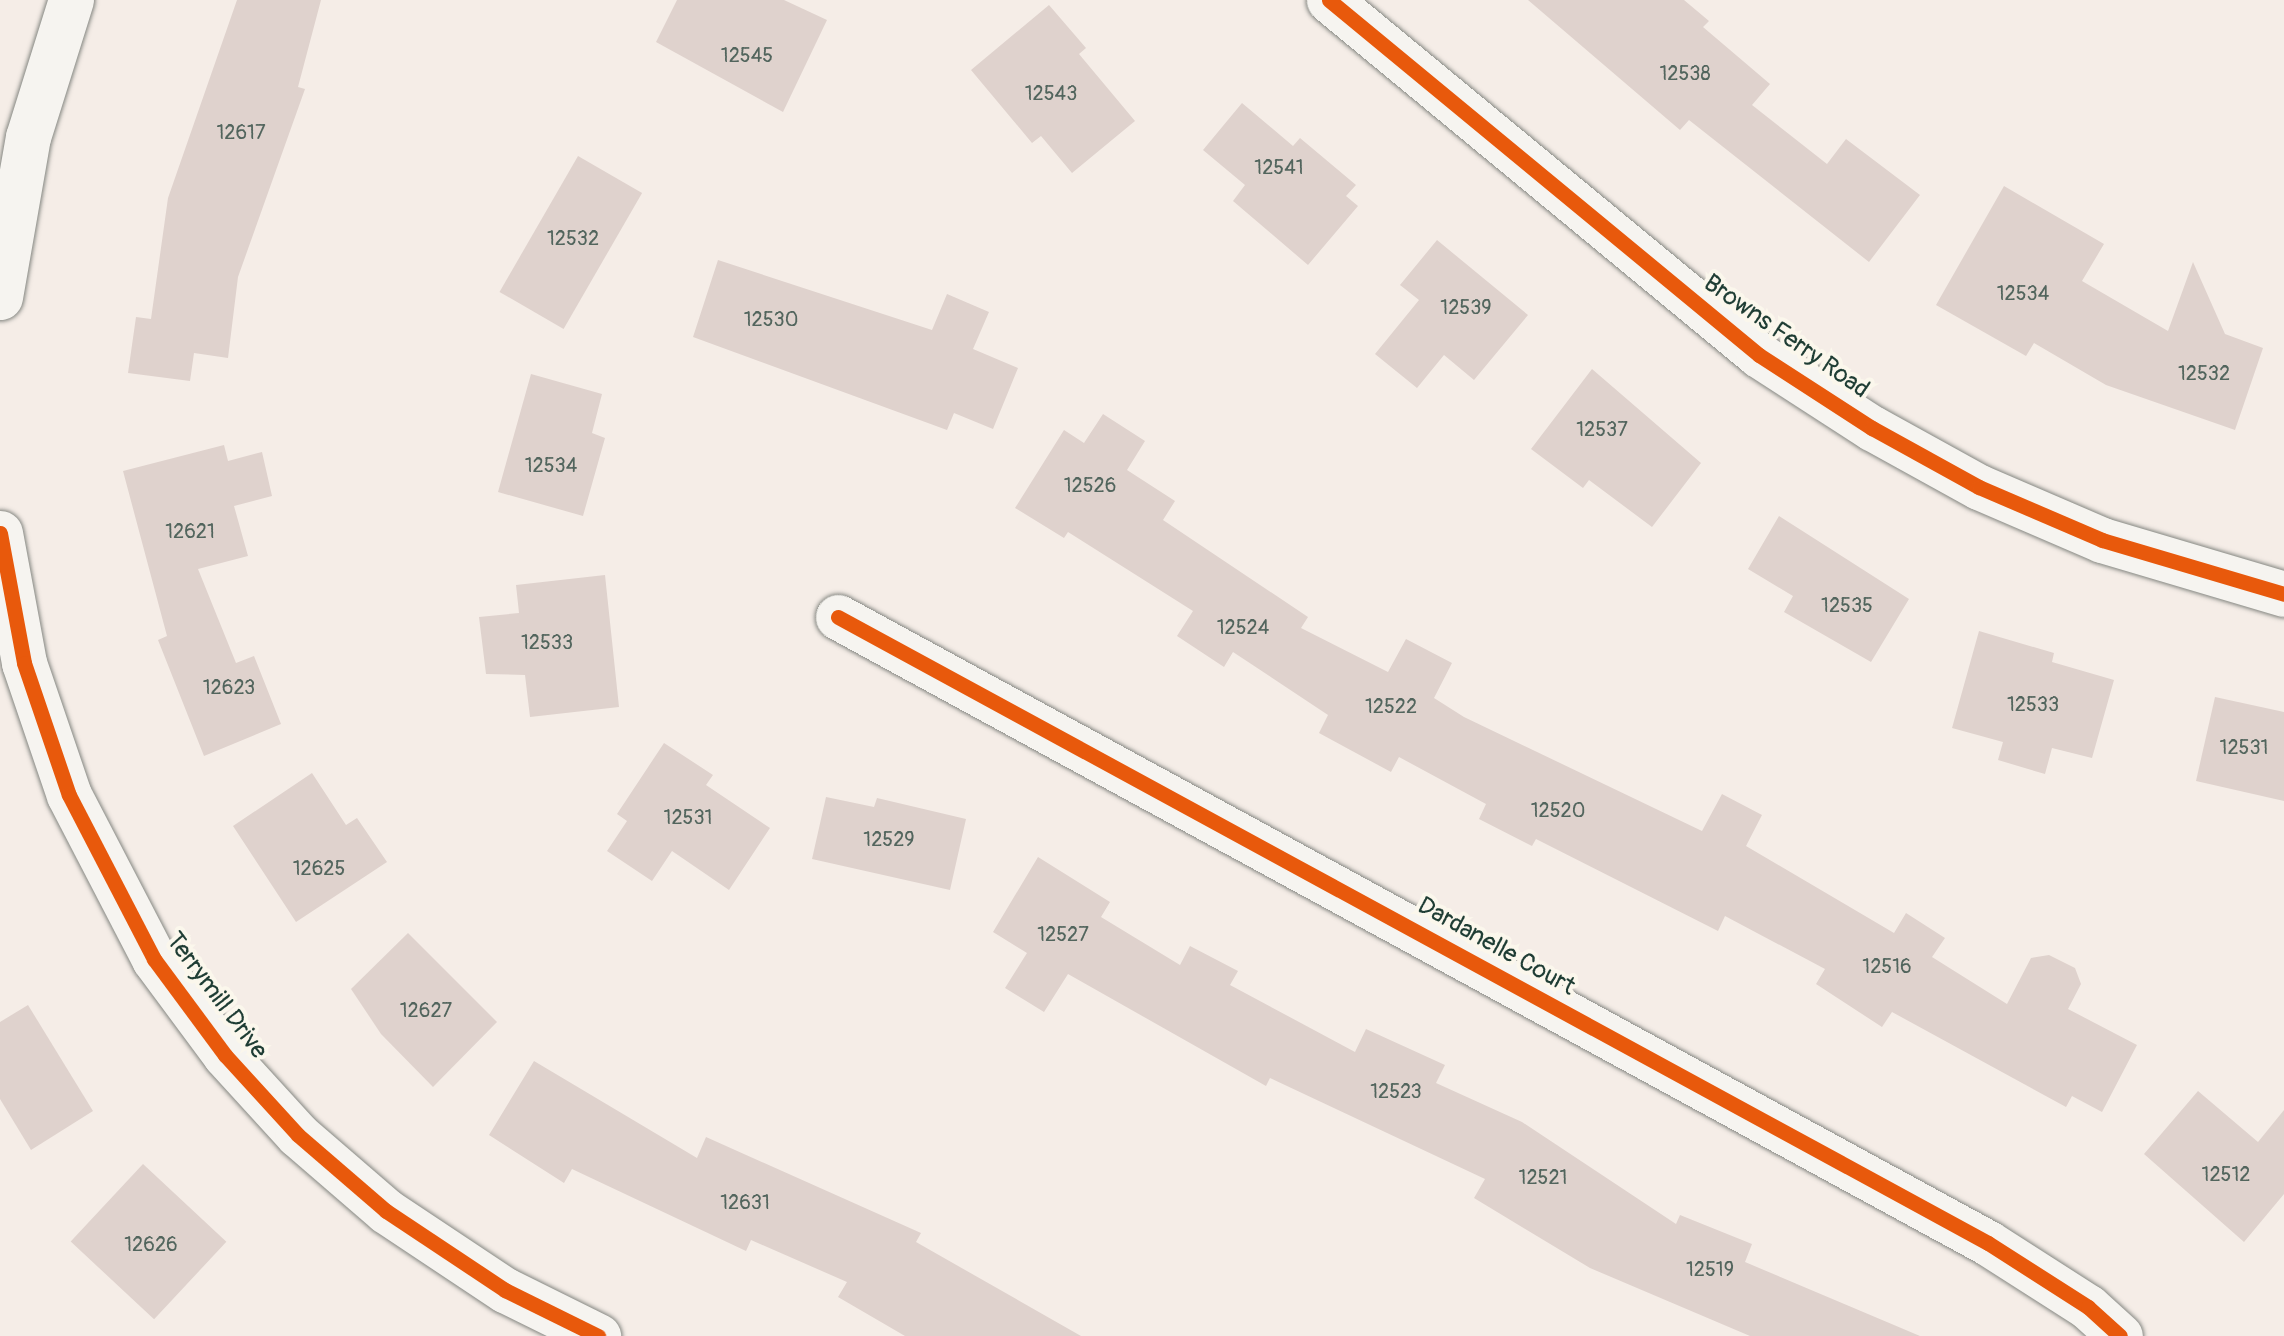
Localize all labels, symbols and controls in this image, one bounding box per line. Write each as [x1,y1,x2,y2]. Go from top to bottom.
house number: 12545 [721,43,773,67]
house number: 12538 [1659,61,1711,85]
house number: 12543 [1025,81,1077,105]
house number: 12617 [216,120,266,144]
house number: 12541 [1254,155,1304,179]
house number: 12532 [547,226,599,250]
street label: Browns Ferry Road [1697,269,1875,405]
house number: 12534 [1997,281,2049,305]
house number: 12539 [1440,295,1492,319]
house number: 12530 [744,307,798,331]
house number: 12532 [2178,361,2230,385]
house number: 12537 [1576,417,1628,441]
house number: 12534 [525,453,577,477]
house number: 12526 [1064,473,1116,497]
house number: 12621 [165,519,215,543]
house number: 12535 [1821,593,1873,617]
house number: 12524 [1217,615,1269,639]
house number: 12533 [521,630,573,654]
house number: 12623 [203,675,255,699]
house number: 12533 [2007,692,2059,716]
house number: 12522 [1365,694,1417,718]
house number: 12531 [2220,735,2268,759]
house number: 12520 [1531,798,1585,822]
house number: 12531 [664,805,712,829]
house number: 12529 [863,827,915,851]
house number: 12625 [293,856,345,880]
street label: Dardanelle Court [1412,891,1580,1003]
house number: 12527 [1037,922,1089,946]
street label: Terrymill Drive [159,927,273,1065]
house number: 12516 [1862,954,1912,978]
house number: 12627 [400,998,452,1022]
house number: 12523 [1370,1079,1422,1103]
house number: 12512 [2202,1162,2250,1186]
house number: 12521 [1519,1165,1567,1189]
house number: 12631 [720,1190,770,1214]
house number: 12626 [124,1232,178,1256]
house number: 12519 [1686,1257,1734,1281]

